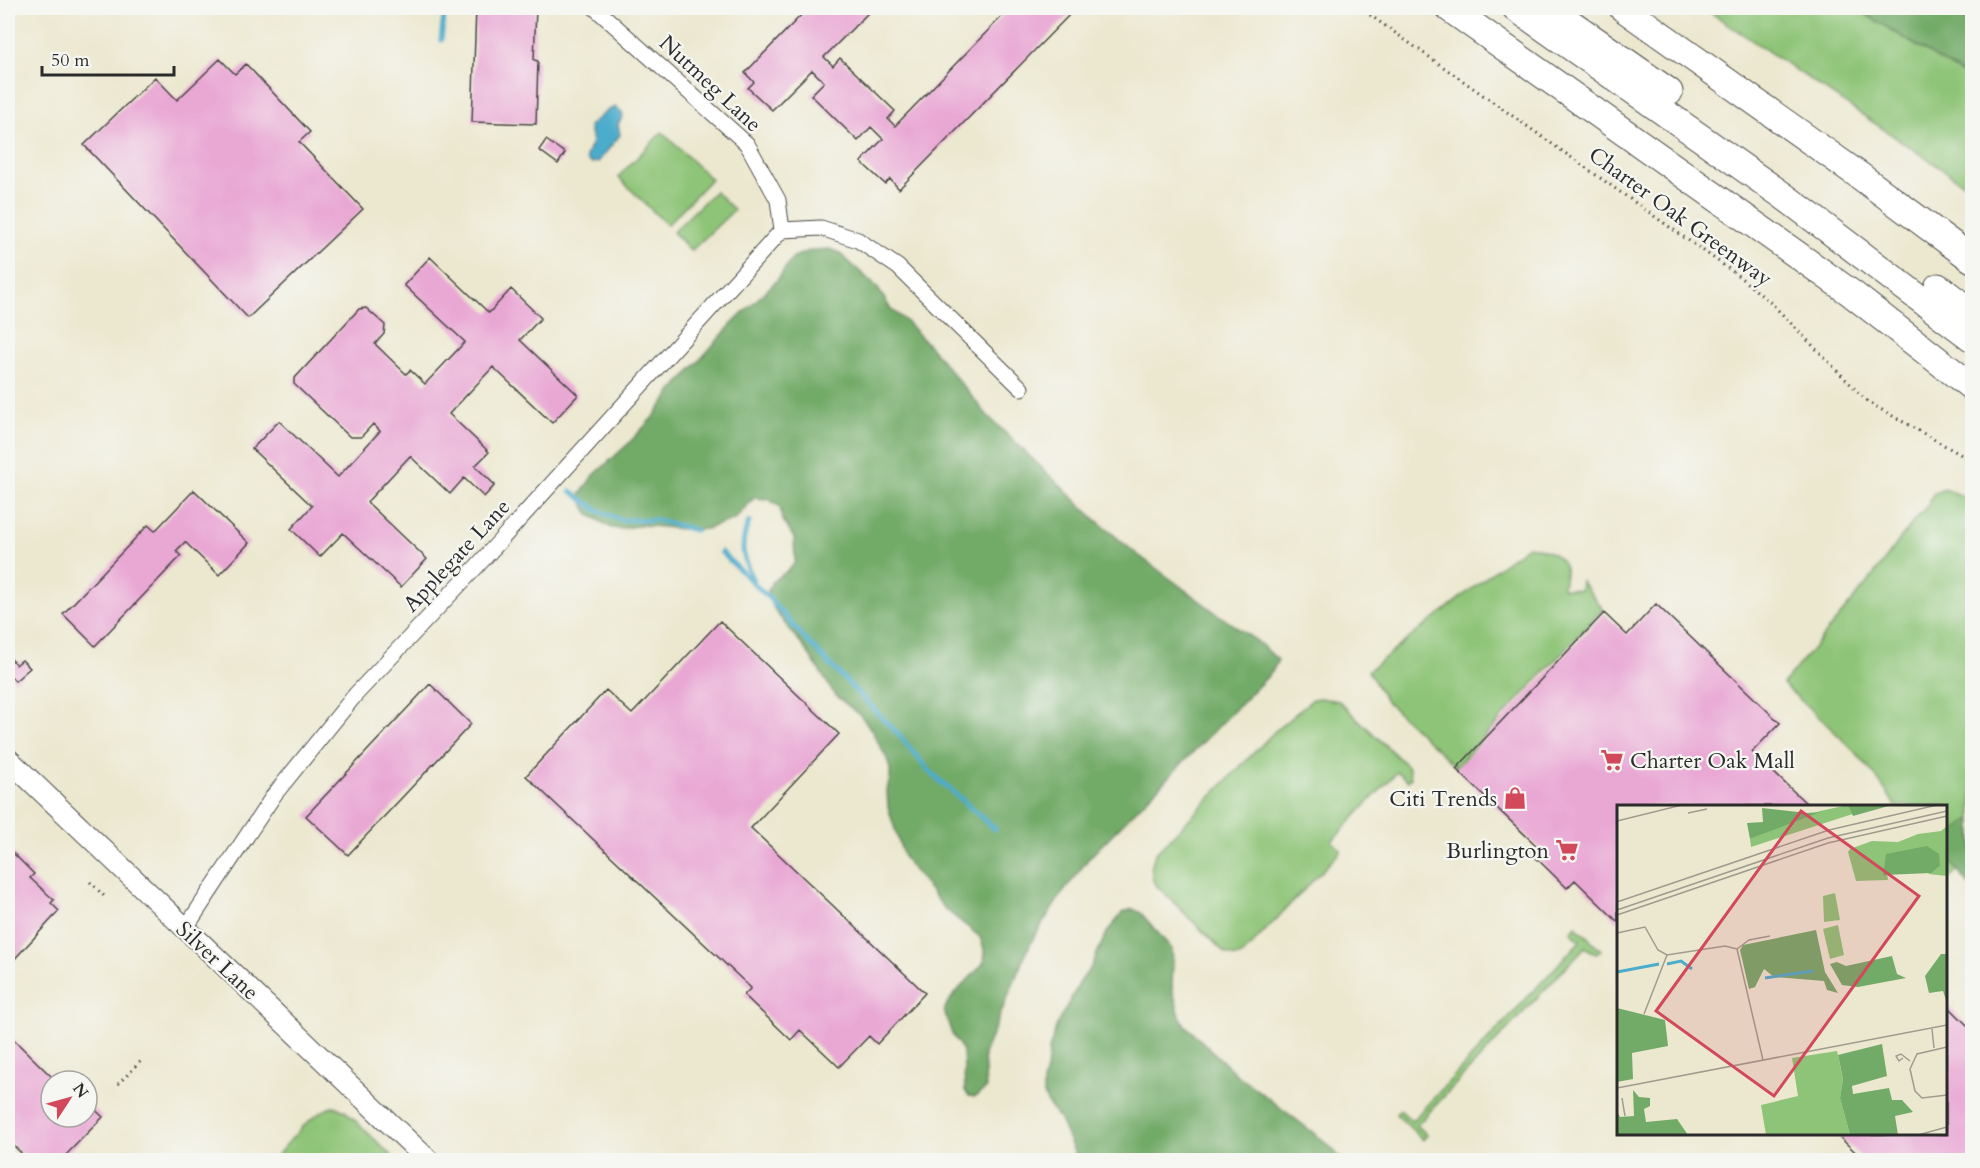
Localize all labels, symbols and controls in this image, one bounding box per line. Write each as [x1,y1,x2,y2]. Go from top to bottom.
street label: Nutmeg Lane [653,28,768,139]
scale bar [42,39,174,77]
text: 50 m [51,48,90,73]
street label: Charter Oak Greenway [1583,140,1779,294]
street label: Applegate Lane [396,493,517,619]
place label: Charter Oak Mall [1630,746,1795,776]
supermarket icon: Charter Oak Mall [1599,747,1625,773]
place label: Citi Trends [1389,784,1497,814]
shop icon: Citi Trends [1502,785,1528,811]
inset map [1617,805,1947,1135]
place label: Burlington [1446,836,1549,866]
supermarket icon: Burlington [1554,837,1580,863]
street label: Silver Lane [169,915,265,1007]
north arrow [39,1069,99,1129]
text: N [67,1079,93,1103]

